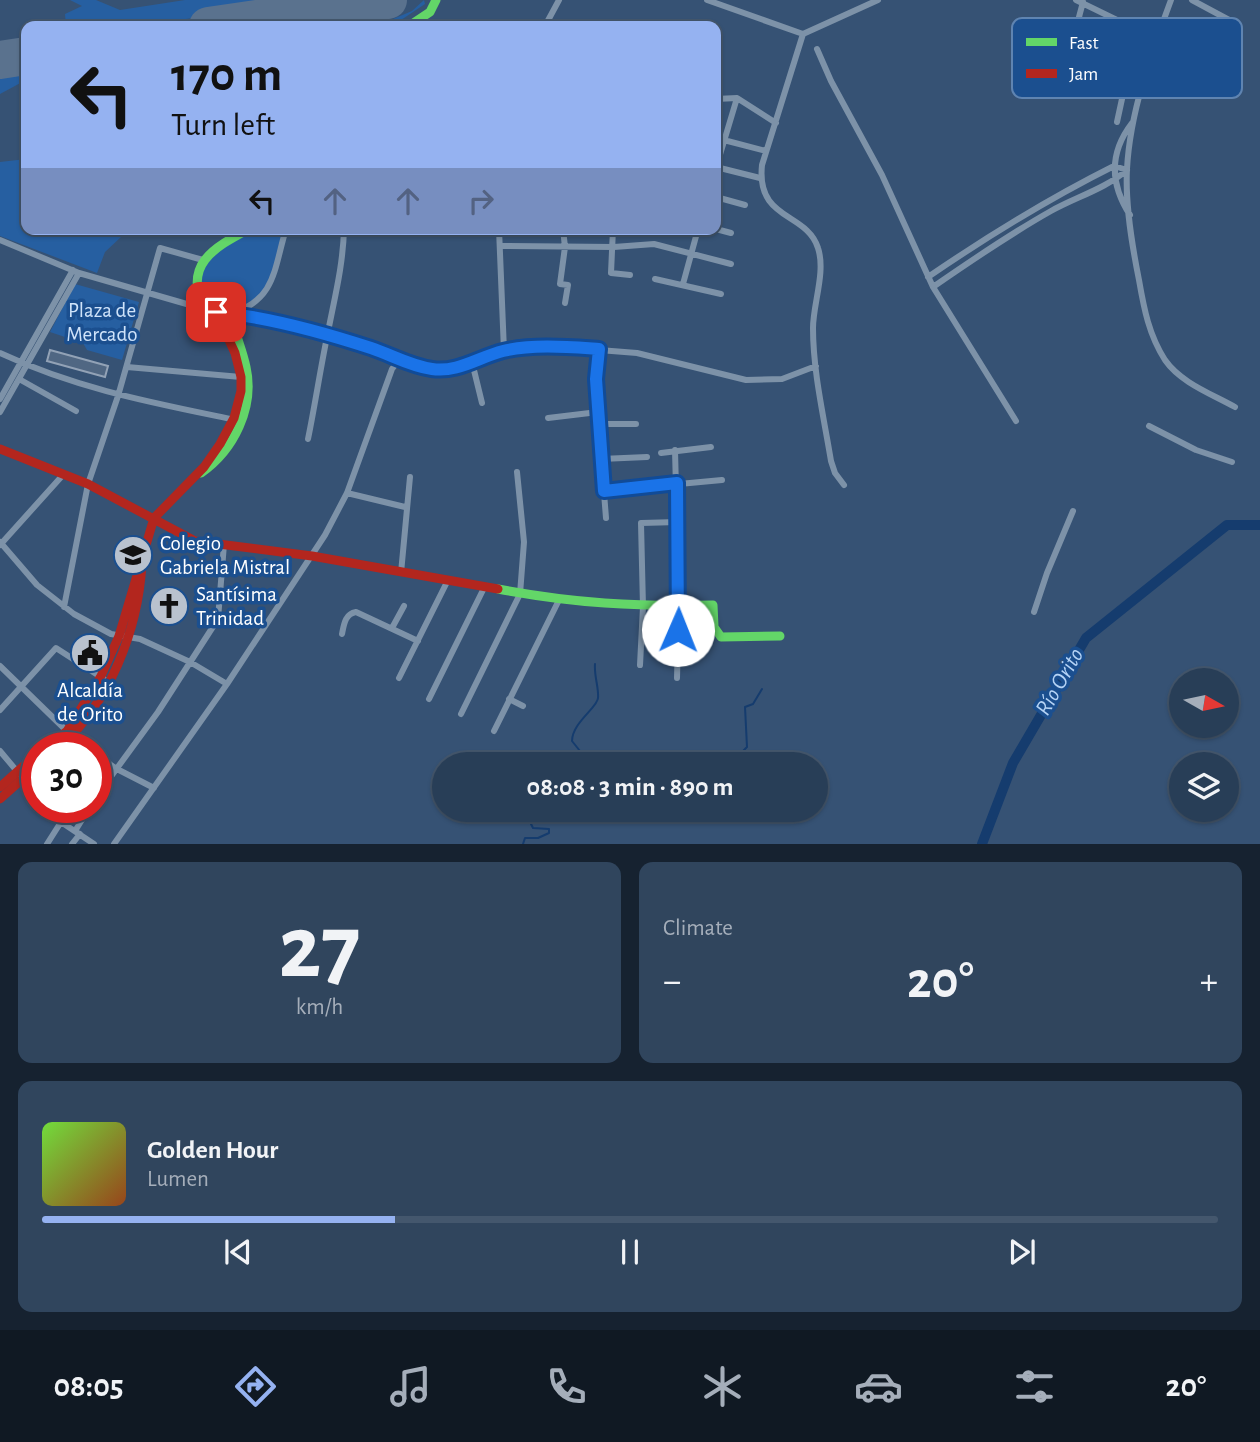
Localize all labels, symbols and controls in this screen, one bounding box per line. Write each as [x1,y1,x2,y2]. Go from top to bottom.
legend [1012,18,1242,98]
text: Fast [1069,34,1099,53]
icon: left [56,49,147,140]
text: 170 m [171,51,282,100]
text: Jam [1069,65,1098,84]
text: Turn left [171,109,275,141]
icon: left [243,182,281,220]
icon: ahead [316,182,354,220]
icon: ahead [389,182,427,220]
icon: right [462,182,500,220]
pin [186,282,246,342]
icon: arrive [197,293,235,331]
park label: Plaza de Mercado [66,300,138,345]
place label: Colegio Gabriela Mistral [160,533,290,578]
school or university icon: Colegio Gabriela Mistral [112,534,154,576]
place label: Santísima Trinidad [196,584,277,629]
church icon: Santísima Trinidad [148,585,190,627]
position arrow [641,593,715,667]
public building icon: Alcaldía de Orito [69,632,111,674]
water label: Río Orito [1032,644,1088,720]
north arrow [1169,668,1239,738]
map controls [1169,668,1239,822]
place label: Alcaldía de Orito [57,680,123,725]
speed limit sign: 30 [21,732,112,823]
button: layers [1169,752,1239,822]
text: 08:08 · 3 min · 890 m [527,774,733,800]
text: 27 [278,903,361,994]
text: Climate [663,917,733,940]
text: 20° [907,955,974,1007]
text: − [663,963,681,1001]
text: + [1200,963,1218,1001]
text: km/h [296,996,343,1019]
text: Golden Hour [147,1137,278,1163]
text: Lumen [147,1168,209,1191]
icon: previous [219,1233,257,1271]
icon: pause [611,1233,649,1271]
icon: next [1003,1233,1041,1271]
icon: directions [231,1362,280,1411]
icon: music [386,1362,435,1411]
icon: phone [542,1362,591,1411]
icon: climate [698,1362,747,1411]
icon: car [854,1362,903,1411]
icon: filters [1010,1362,1059,1411]
text: 08:05 [53,1370,124,1402]
text: 20° [1165,1370,1207,1402]

